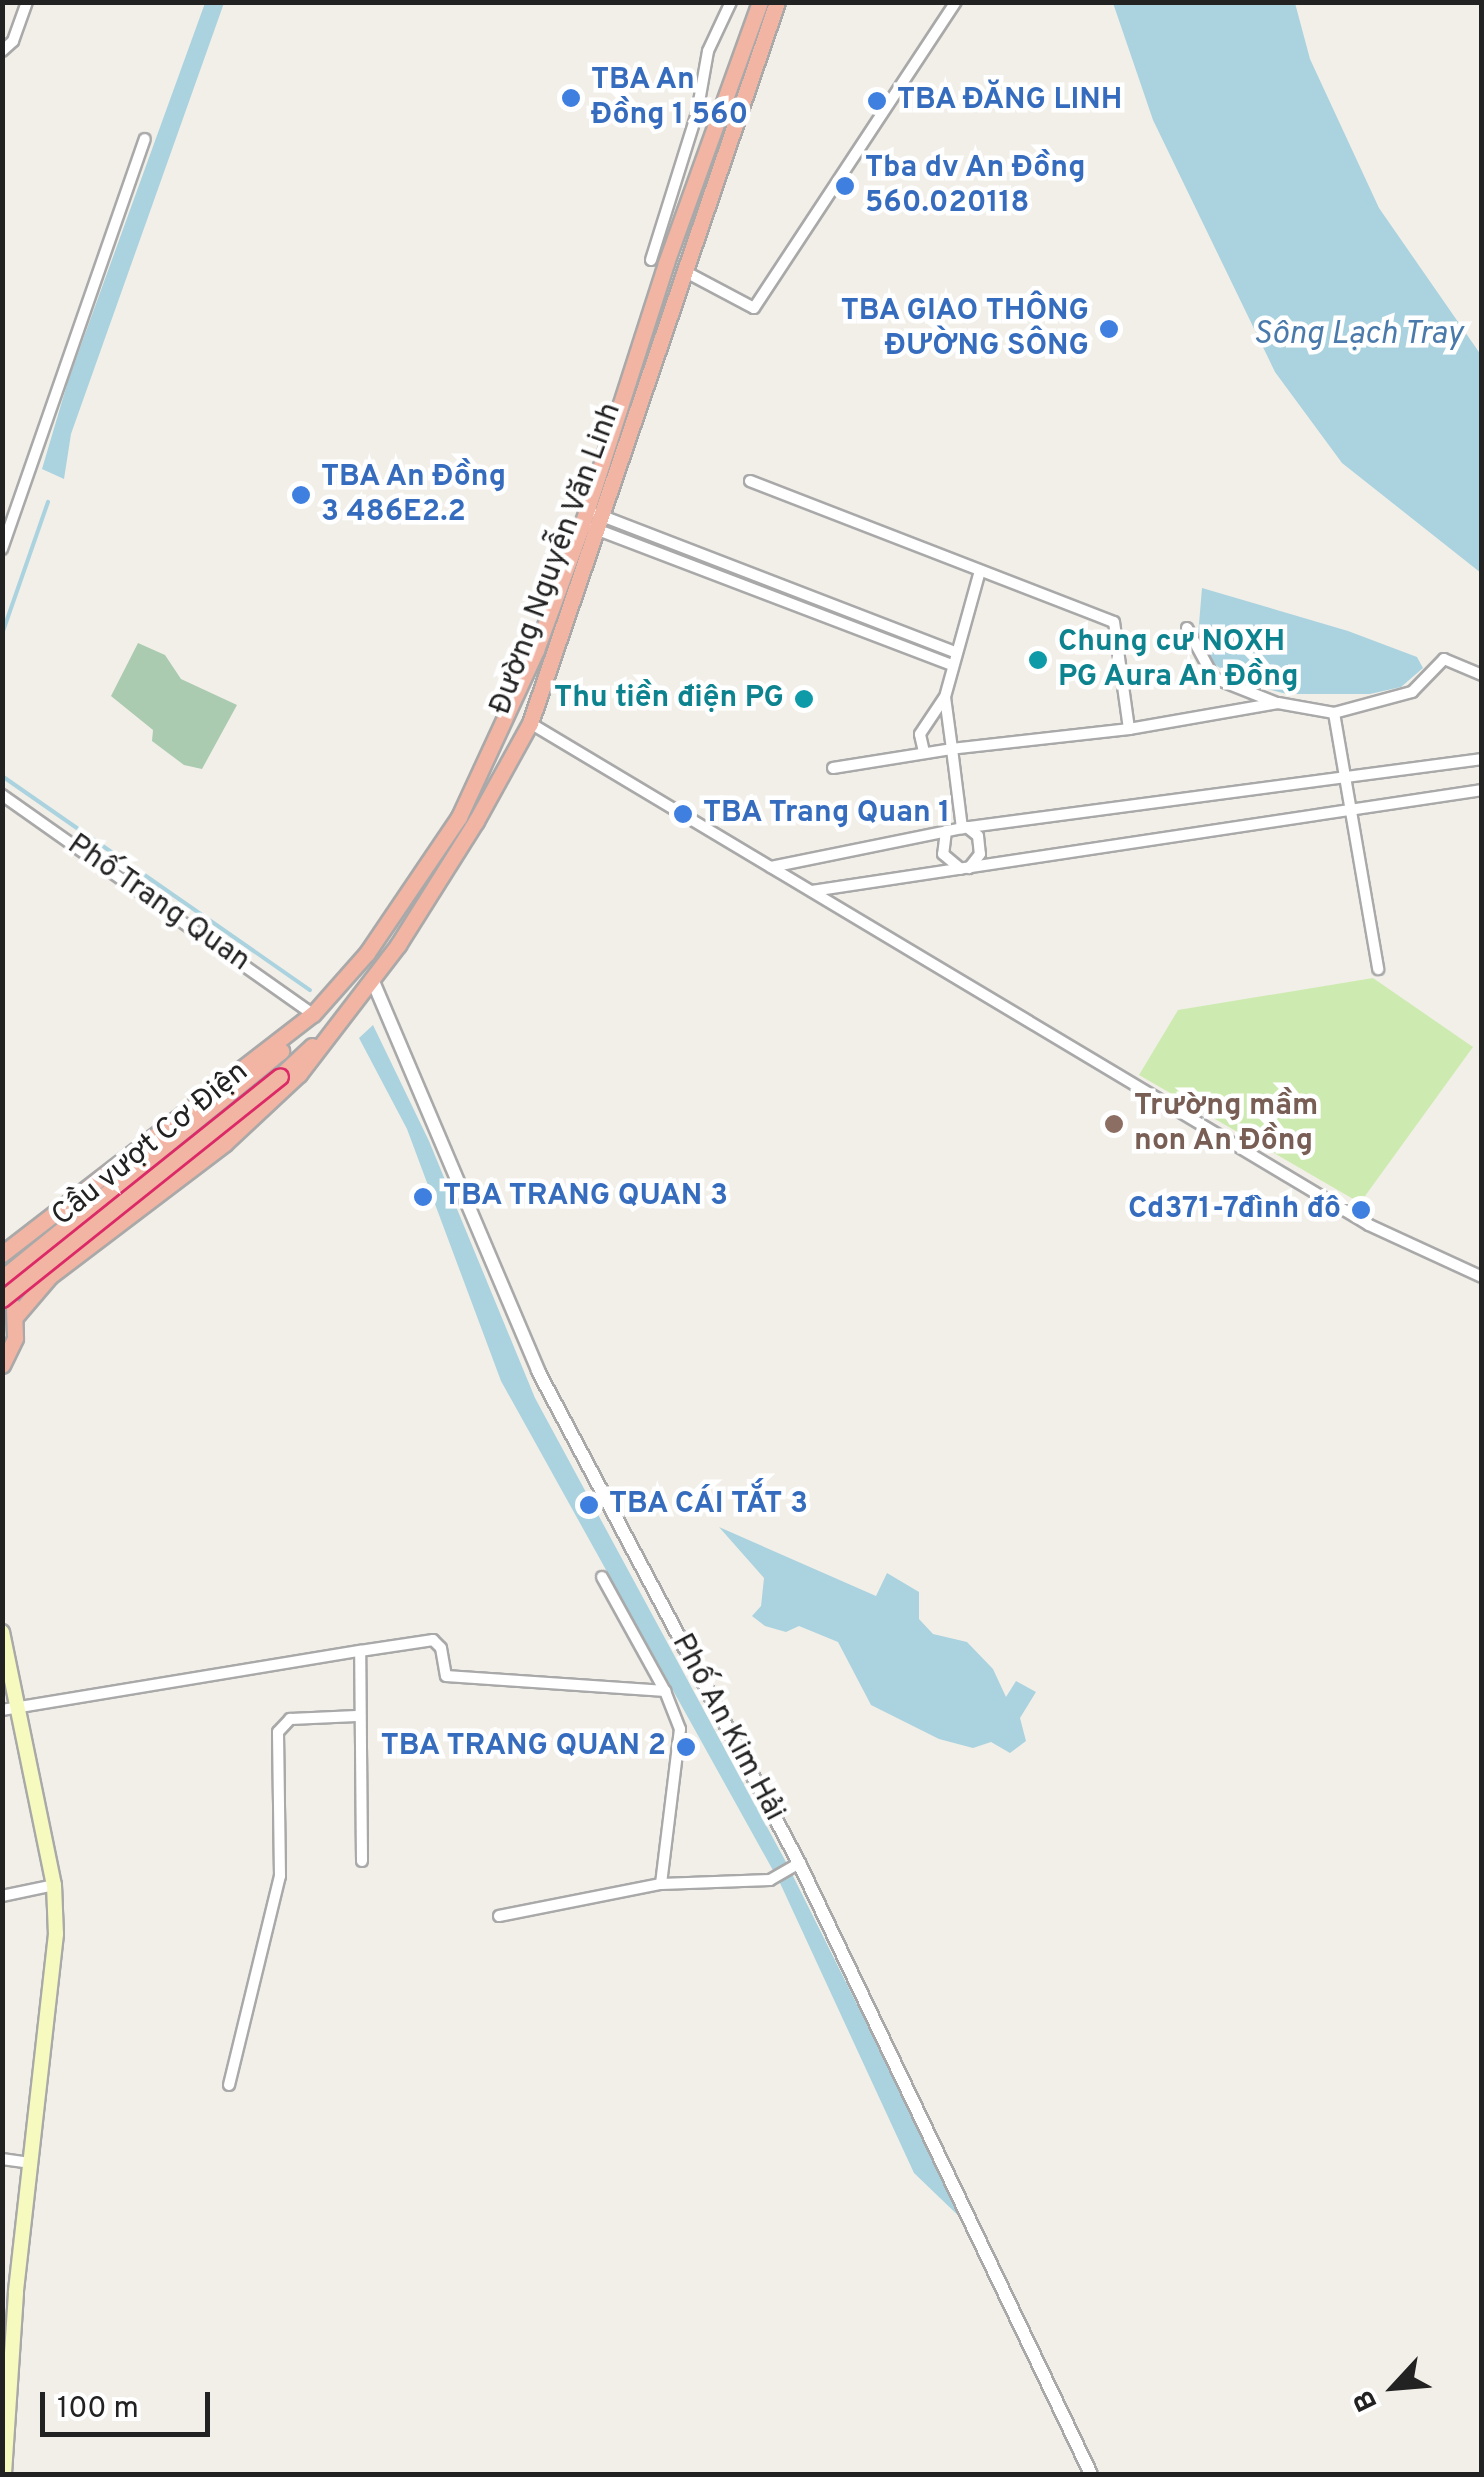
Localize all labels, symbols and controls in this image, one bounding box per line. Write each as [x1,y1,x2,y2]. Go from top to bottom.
place label: TBA An Đồng 1 560 [591,63,748,134]
place label: TBA ĐĂNG LINH [897,83,1124,119]
marker: TBA An Đồng 1 560 [560,87,582,109]
marker: TBA ĐĂNG LINH [866,90,888,112]
place label: Tba dv An Đồng 560.020118 [865,151,1087,222]
marker: Tba dv An Đồng 560.020118 [834,175,856,197]
place label: TBA GIAO THÔNG ĐƯỜNG SÔNG [840,294,1089,364]
water label: Sông Lạch Tray [1252,316,1464,354]
marker: TBA GIAO THÔNG ĐƯỜNG SÔNG [1098,318,1120,340]
street label: Đường Nguyễn Văn Linh [484,398,630,720]
place label: TBA An Đồng 3 486E2.2 [321,460,508,530]
marker: TBA An Đồng 3 486E2.2 [290,484,312,506]
place label: Chung cư NOXH PG Aura An Đồng [1058,625,1301,696]
marker: Chung cư NOXH PG Aura An Đồng [1027,649,1049,671]
place label: Thu tiền điện PG [554,681,784,717]
marker: Thu tiền điện PG [793,688,815,710]
place label: TBA Trang Quan 1 [703,796,951,832]
marker: TBA Trang Quan 1 [672,803,694,825]
street label: Phố Trang Quan [59,827,257,981]
street label: Cầu vượt Cơ Điện [46,1055,256,1235]
place label: Trường mầm non An Đồng [1134,1089,1318,1160]
marker: Trường mầm non An Đồng [1103,1113,1125,1135]
place label: TBA TRANG QUAN 3 [443,1179,729,1215]
marker: TBA TRANG QUAN 3 [412,1186,434,1208]
place label: Cd371-7đình đô [1128,1192,1341,1228]
marker: Cd371-7đình đô [1350,1199,1372,1221]
place label: TBA CÁI TẮT 3 [609,1487,809,1523]
marker: TBA CÁI TẮT 3 [578,1494,600,1516]
street label: Phố An Kim Hải [662,1628,792,1828]
place label: TBA TRANG QUAN 2 [380,1729,666,1765]
marker: TBA TRANG QUAN 2 [675,1736,697,1758]
north arrow [1344,2337,1444,2437]
scale bar [45,2372,215,2434]
text: B [1347,2384,1387,2417]
text: 100 m [57,2391,139,2428]

